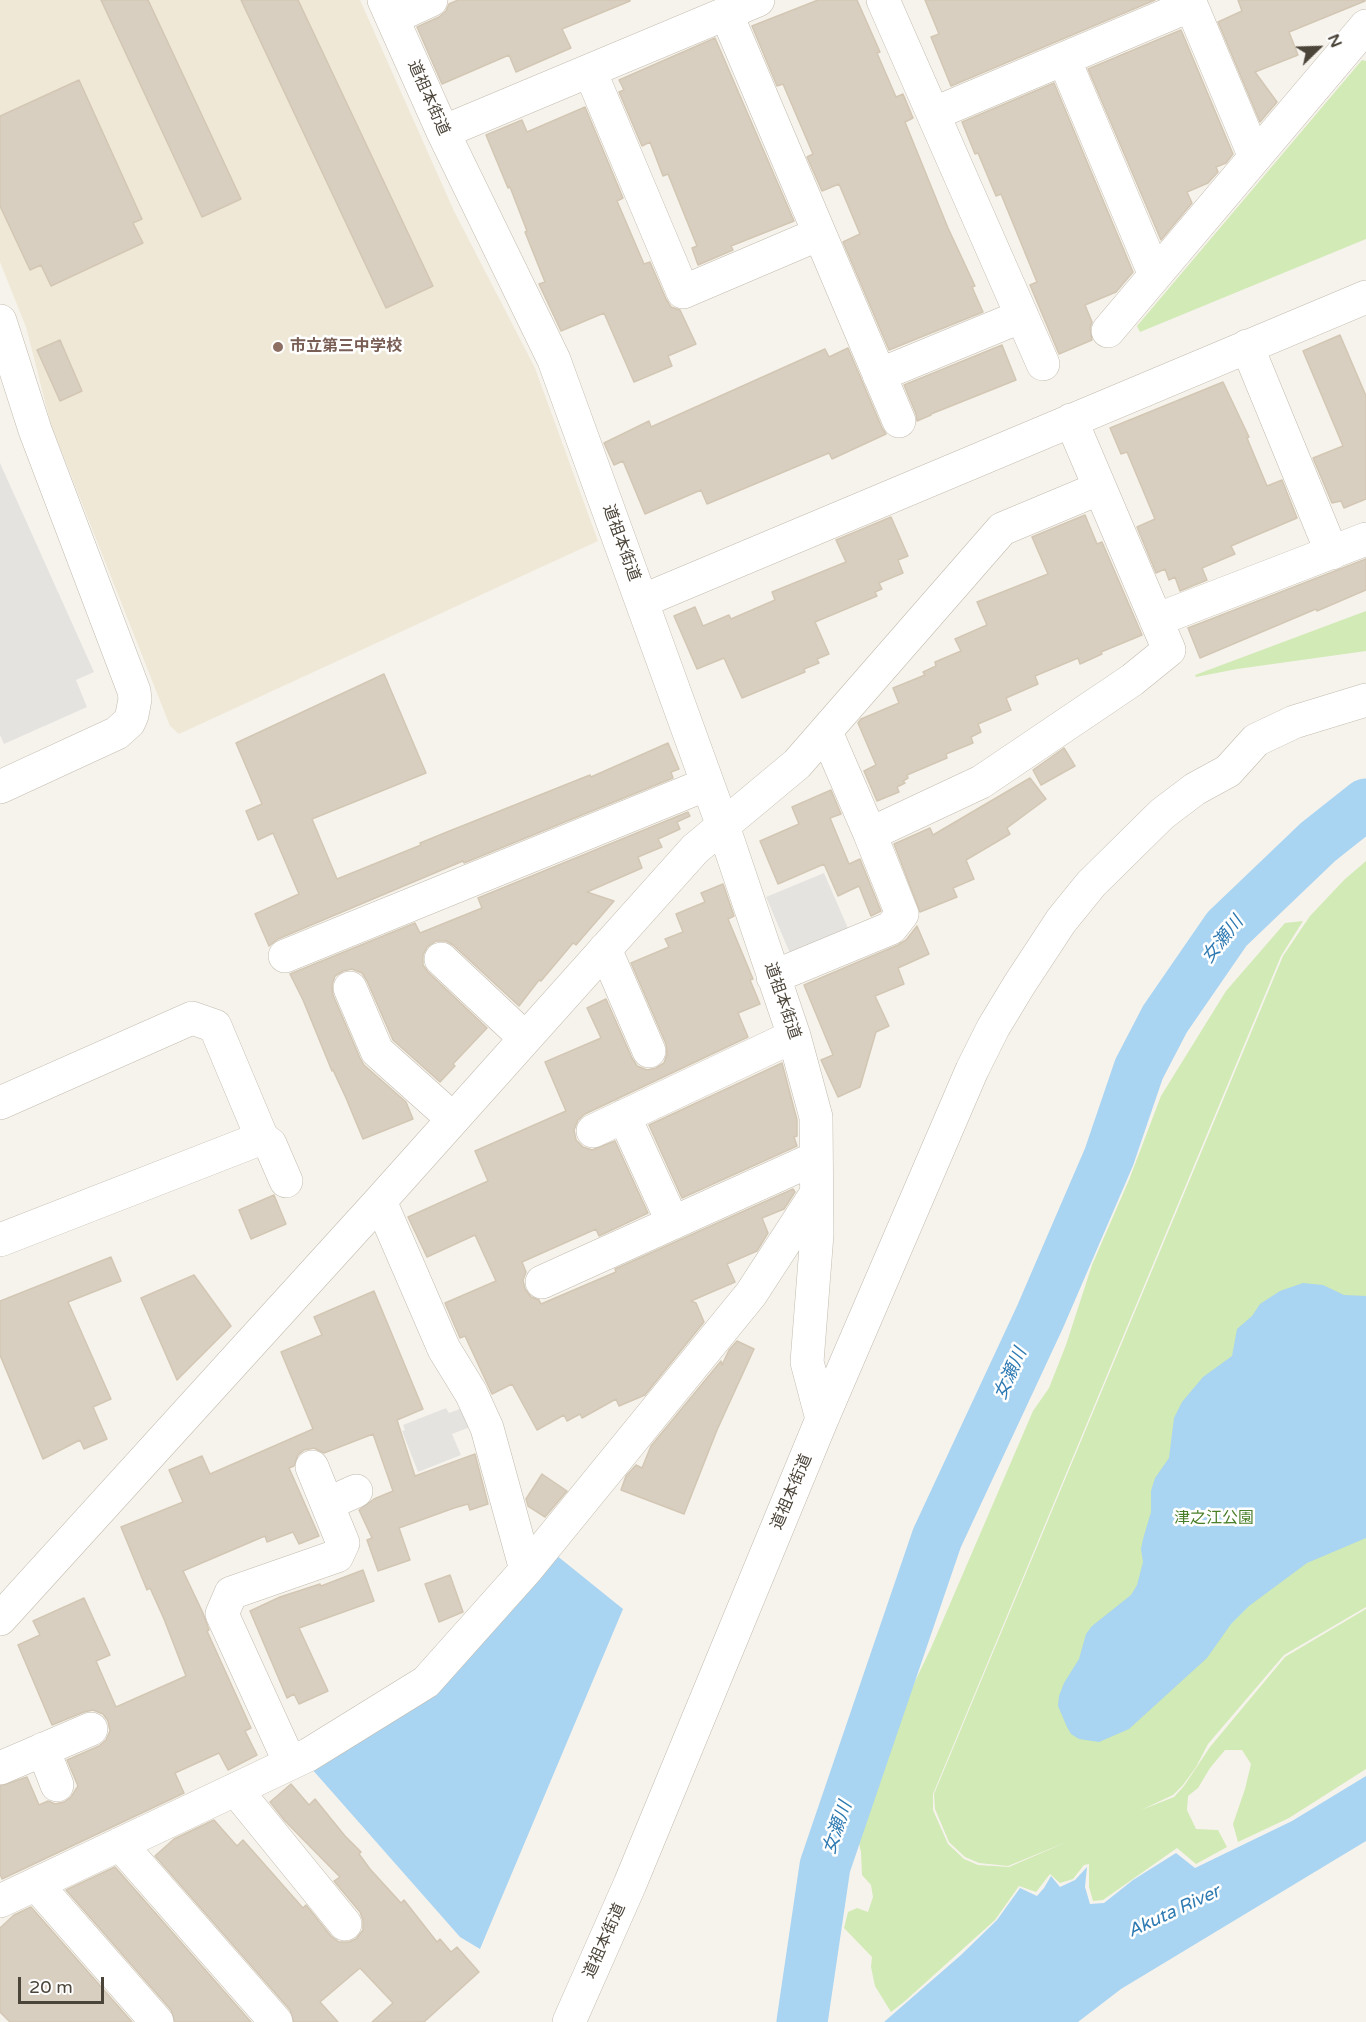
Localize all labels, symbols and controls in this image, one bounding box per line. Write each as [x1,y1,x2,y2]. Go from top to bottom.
north arrow [1288,18,1348,78]
text: N [1323,31,1346,51]
street label: 道祖本街道 [403,58,453,138]
place label: 市立第三中学校 [290,337,402,357]
marker: 市立第三中学校 [271,340,285,354]
street label: 道祖本街道 [598,502,644,584]
water label: 女瀬川 [1198,912,1248,968]
street label: 道祖本街道 [760,960,804,1042]
water label: 女瀬川 [990,1345,1032,1403]
street label: 道祖本街道 [768,1451,816,1533]
park label: 津之江公園 [1174,1509,1254,1529]
water label: 女瀬川 [819,1799,857,1857]
water label: Akuta River [1124,1881,1224,1943]
street label: 道祖本街道 [580,1901,630,1981]
scale bar [21,1965,106,2003]
text: 20 m [29,1976,73,1998]

